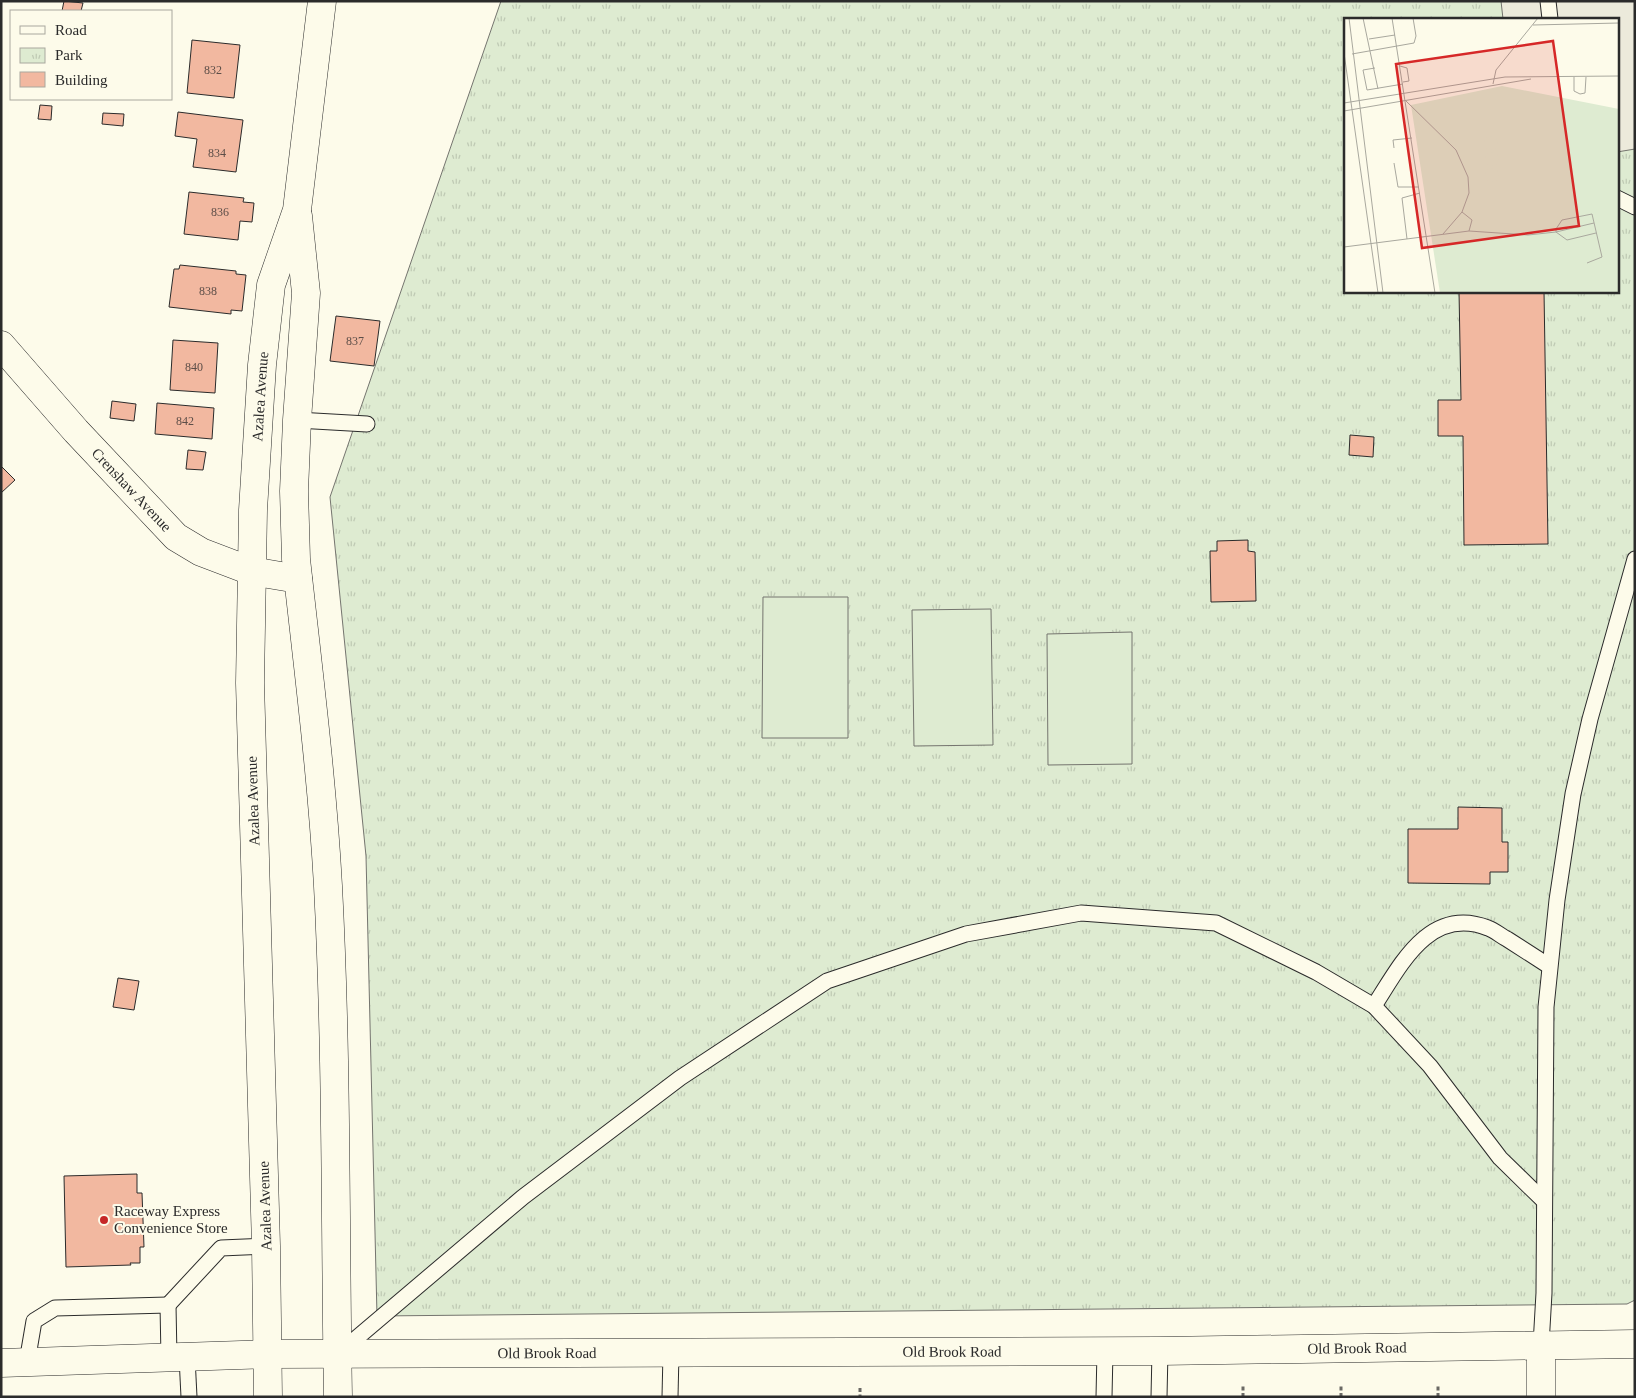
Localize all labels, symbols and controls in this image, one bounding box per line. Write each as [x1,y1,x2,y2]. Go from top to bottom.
legend [10,10,172,100]
inset map [1344,18,1618,292]
text: Road [55,22,87,38]
text: Park [55,47,83,63]
house number: 832 [204,63,222,77]
text: Building [55,72,108,88]
house number: 834 [208,146,226,160]
house number: 836 [211,205,229,219]
house number: 838 [199,284,217,298]
house number: 837 [346,334,364,348]
street label: Azalea Avenue [249,350,272,442]
house number: 840 [185,360,203,374]
house number: 842 [176,414,194,428]
street label: Crenshaw Avenue [88,445,175,535]
street label: Azalea Avenue [243,755,263,846]
street label: Azalea Avenue [255,1160,275,1251]
place label: Raceway Express Convenience Store [114,1203,228,1236]
marker: Raceway Express Convenience Store [98,1214,110,1226]
street label: Old Brook Road [1307,1339,1407,1357]
street label: Old Brook Road [902,1344,1002,1360]
street label: Old Brook Road [497,1345,597,1361]

